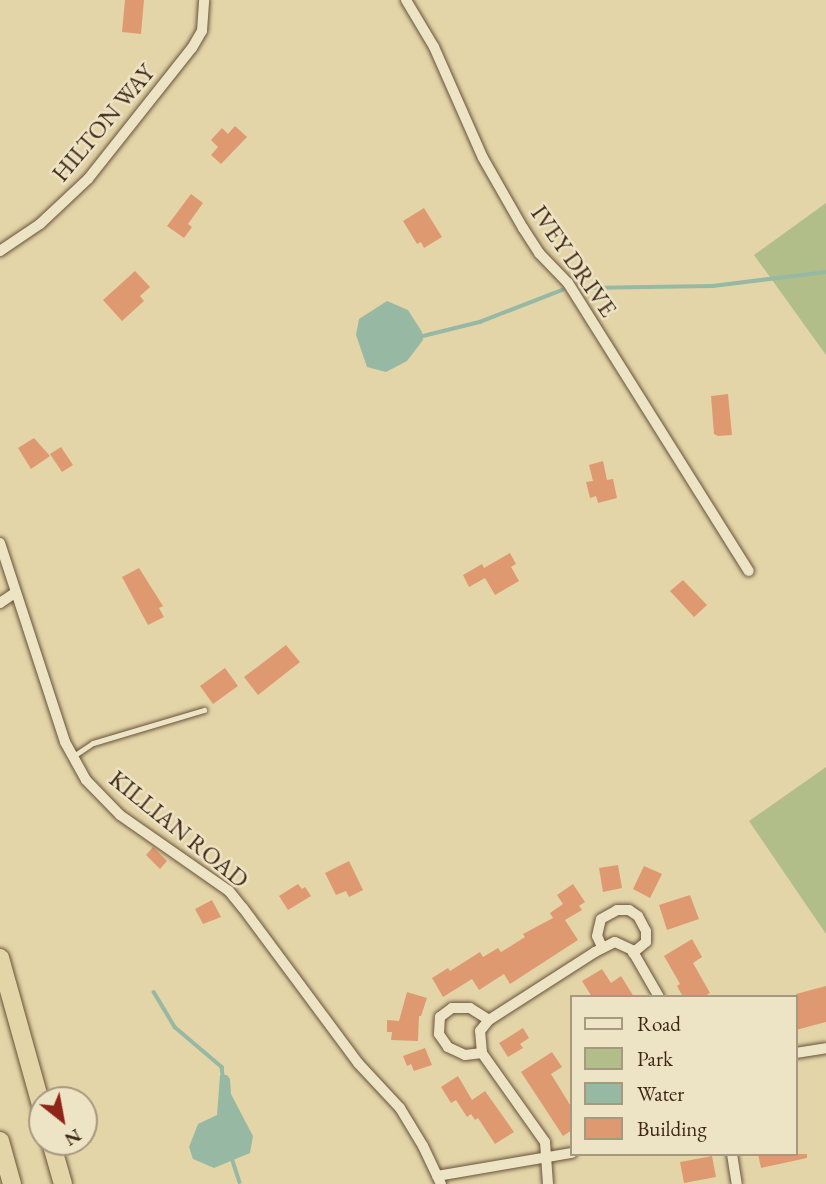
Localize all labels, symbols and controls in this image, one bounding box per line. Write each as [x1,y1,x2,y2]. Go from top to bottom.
street label: HILTON WAY [46,59,160,187]
street label: IVEY DRIVE [525,200,623,322]
street label: KILLIAN ROAD [104,764,254,894]
legend [570,995,798,1156]
text: Road [637,1010,681,1037]
text: Park [637,1045,673,1072]
text: Water [637,1080,684,1107]
north arrow [28,1086,98,1156]
text: Building [637,1115,707,1142]
text: N [60,1123,86,1152]

